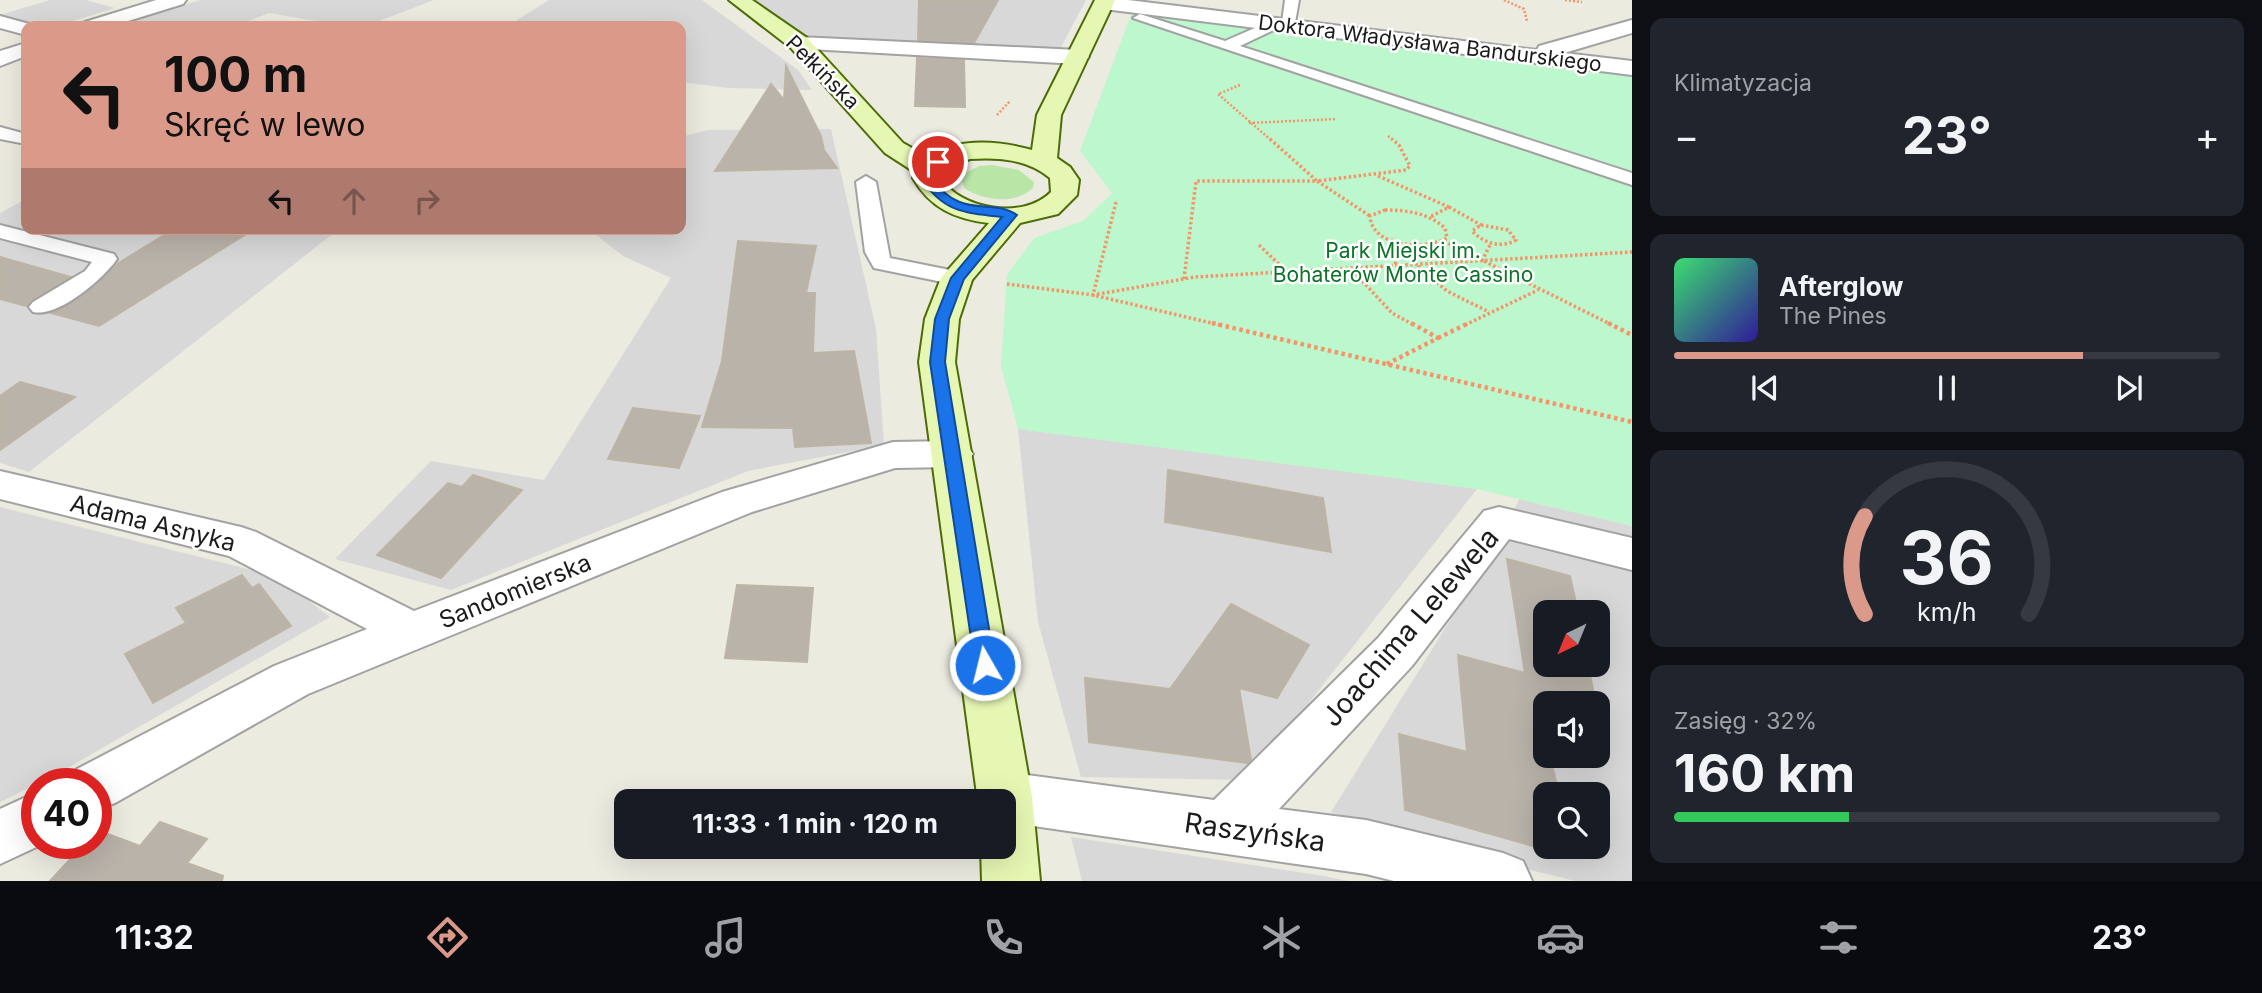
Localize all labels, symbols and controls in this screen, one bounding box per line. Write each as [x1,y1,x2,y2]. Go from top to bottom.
street label: Doktora Władysława Bandurskiego [1257,10,1603,76]
street label: Pełkińska [781,30,865,114]
text: 100 m [164,45,308,104]
icon: left [49,49,140,140]
text: Klimatyzacja [1674,69,1812,97]
text: 23° [1902,104,1992,167]
text: Skręć w lewo [164,105,365,144]
text: − [1674,113,1699,159]
text: + [2195,113,2220,159]
pin [908,132,968,192]
icon: arrive [919,143,957,181]
icon: left [262,182,300,220]
icon: ahead [335,182,373,220]
icon: right [408,182,446,220]
park label: Park Miejski im. Bohaterów Monte Cassino [1273,238,1533,287]
text: Afterglow [1779,271,1903,302]
text: The Pines [1779,302,1887,330]
icon: previous [1746,369,1784,407]
icon: pause [1928,369,1966,407]
icon: next [2110,369,2148,407]
street label: Adama Asnyka [67,488,239,558]
text: 36 [1900,514,1994,603]
street label: Joachima Lelewela [1314,521,1506,733]
street label: Sandomierska [435,547,595,635]
text: km/h [1917,597,1977,627]
north arrow [1533,600,1610,677]
map controls [1533,600,1610,859]
position arrow [948,628,1022,702]
button: sound [1533,691,1610,768]
text: Zasięg · 32% [1674,707,1817,735]
text: 160 km [1674,742,1855,805]
speed limit sign: 40 [21,768,112,859]
button: search [1533,782,1610,859]
street label: Raszyńska [1182,805,1328,859]
text: 11:33 · 1 min · 120 m [692,808,938,839]
icon: directions [423,913,472,962]
icon: music [701,913,750,962]
icon: phone [979,913,1028,962]
icon: climate [1257,913,1306,962]
icon: car [1536,913,1585,962]
icon: filters [1814,913,1863,962]
text: 11:32 [115,918,194,957]
text: 23° [2092,918,2147,957]

